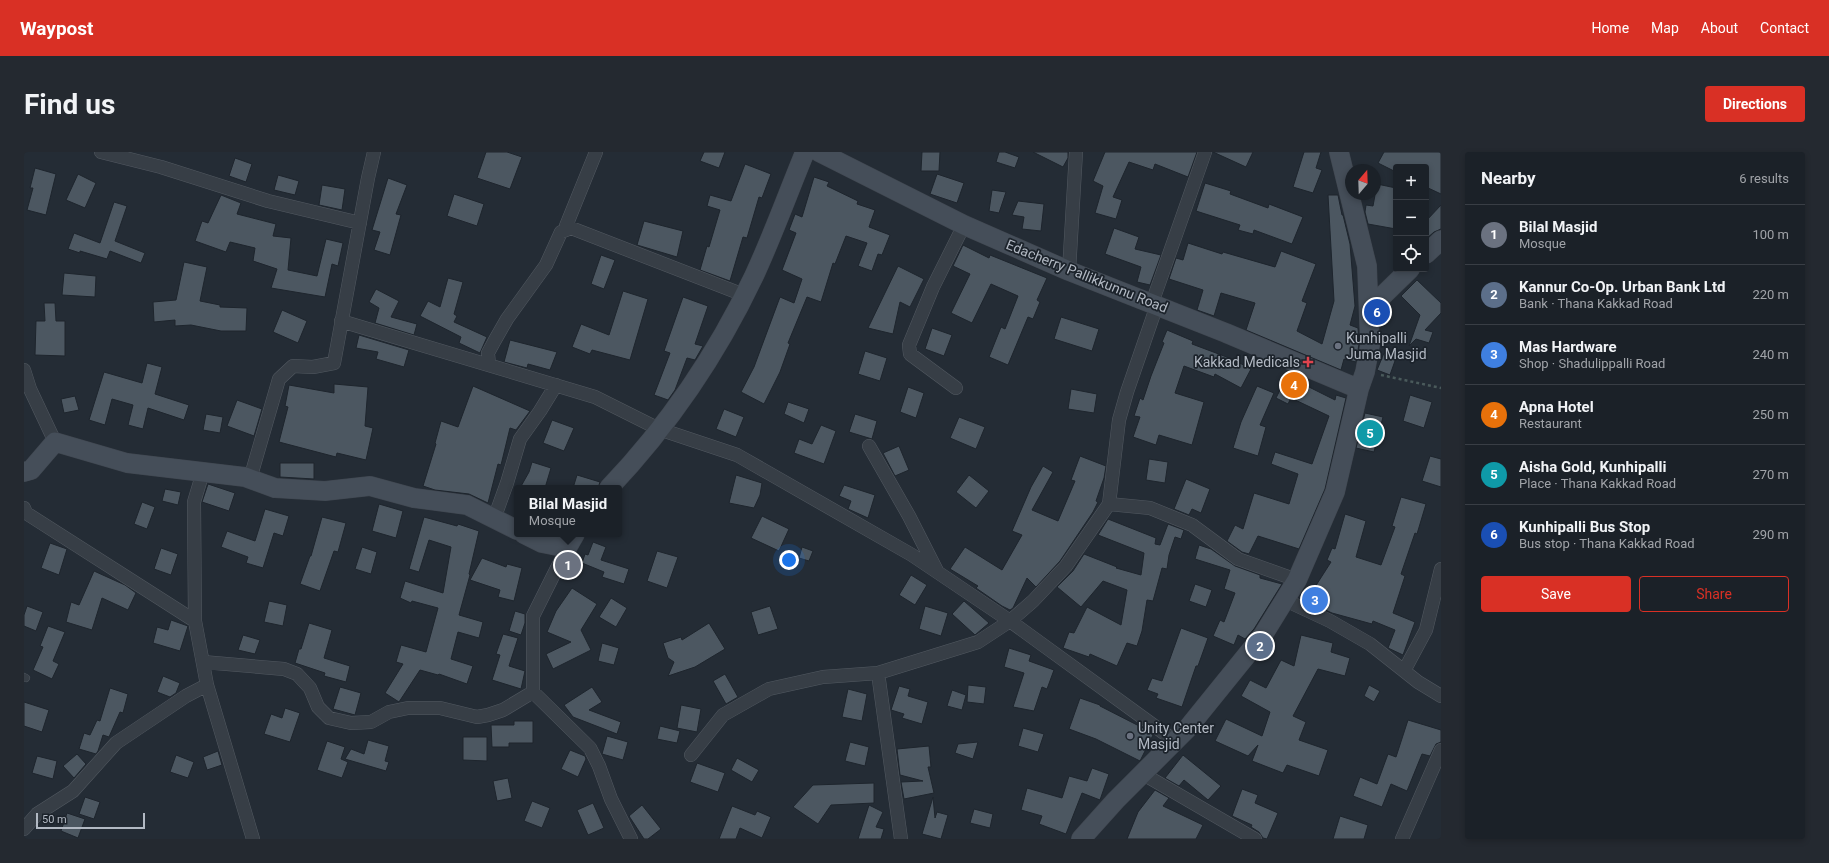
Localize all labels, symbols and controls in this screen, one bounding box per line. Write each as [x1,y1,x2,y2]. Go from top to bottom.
text: Waypost [20,17,94,40]
text: Home [1591,20,1629,36]
text: Map [1651,20,1679,36]
text: About [1701,20,1738,36]
text: Contact [1760,20,1809,36]
button: Directions [1705,86,1805,122]
text: Find us [24,88,115,121]
north arrow [1345,164,1381,200]
map controls [1393,164,1429,272]
button: + [1393,164,1429,200]
text: Nearby [1481,168,1536,188]
text: 6 results [1739,171,1789,186]
button: − [1393,200,1429,236]
text: Bilal Masjid [1519,218,1597,236]
text: 1 [1490,227,1498,242]
text: 100 m [1752,227,1789,242]
street label: Edacherry Pallikkunnu Road [1004,236,1170,316]
button: locate [1393,236,1429,272]
text: Mosque [1519,236,1566,251]
text: Kannur Co-Op. Urban Bank Ltd [1519,278,1725,296]
text: 2 [1490,287,1498,302]
text: 220 m [1752,287,1789,302]
text: Bank · Thana Kakkad Road [1519,296,1673,311]
pin: 6 [1364,297,1390,327]
place label: Kunhipalli Juma Masjid [1346,330,1427,362]
text: Mas Hardware [1519,338,1617,356]
marker: Kunhipalli Juma Masjid [1333,341,1343,351]
text: 3 [1490,347,1498,362]
text: 240 m [1752,347,1789,362]
place label: Kakkad Medicals [1194,354,1300,370]
text: Shop · Shadulippalli Road [1519,356,1665,371]
marker: Kakkad Medicals [1303,357,1313,367]
pin: 4 [1281,370,1307,400]
text: Apna Hotel [1519,398,1594,416]
text: 4 [1490,407,1498,422]
text: 250 m [1752,407,1789,422]
text: Restaurant [1519,416,1582,431]
pin: 5 [1357,418,1383,448]
text: Aisha Gold, Kunhipalli [1519,458,1666,476]
text: 5 [1490,467,1498,482]
text: 270 m [1752,467,1789,482]
text: Place · Thana Kakkad Road [1519,476,1676,491]
popup [514,485,622,537]
text: Bilal Masjid [529,495,607,513]
text: Mosque [529,513,576,528]
text: Kunhipalli Bus Stop [1519,518,1650,536]
text: 6 [1490,527,1498,542]
text: 290 m [1752,527,1789,542]
text: Bus stop · Thana Kakkad Road [1519,536,1695,551]
pin: 1 [555,550,581,580]
your location [779,550,799,570]
button: Save [1481,576,1631,612]
button: Share [1639,576,1789,612]
pin: 3 [1302,585,1328,615]
pin: 2 [1247,631,1273,661]
place label: Unity Center Masjid [1138,720,1214,752]
marker: Unity Center Masjid [1125,731,1135,741]
scale bar [36,811,145,830]
text: 50 m [42,813,67,826]

